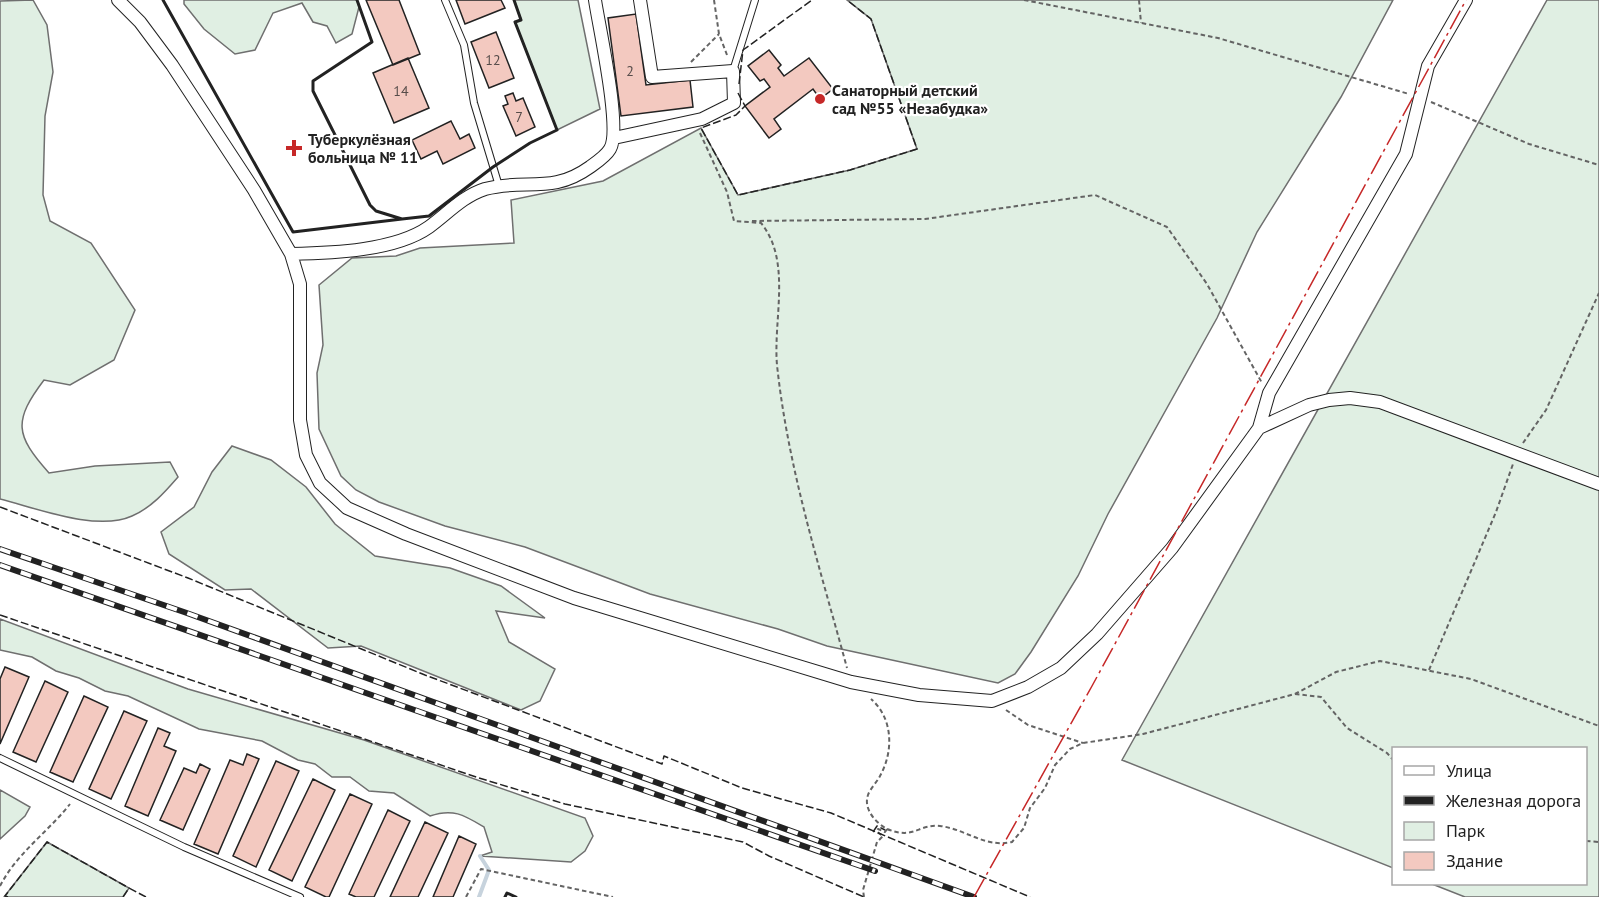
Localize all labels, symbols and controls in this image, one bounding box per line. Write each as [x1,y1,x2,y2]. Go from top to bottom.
house number: 12 [485,51,501,69]
house number: 2 [626,62,634,80]
place label: Санаторный детский сад №55 «Незабудка» [832,80,988,118]
house number: 14 [393,82,409,100]
marker: Санаторный детский сад №55 «Незабудка» [813,92,827,106]
house number: 7 [515,108,523,126]
place label: Туберкулёзная больница № 11 [308,129,418,167]
marker: Туберкулёзная больница № 11 [285,139,303,157]
legend [1392,747,1587,885]
text: Улица [1446,759,1492,782]
text: Железная дорога [1445,789,1581,812]
text: Парк [1446,819,1486,842]
text: Здание [1446,849,1503,872]

